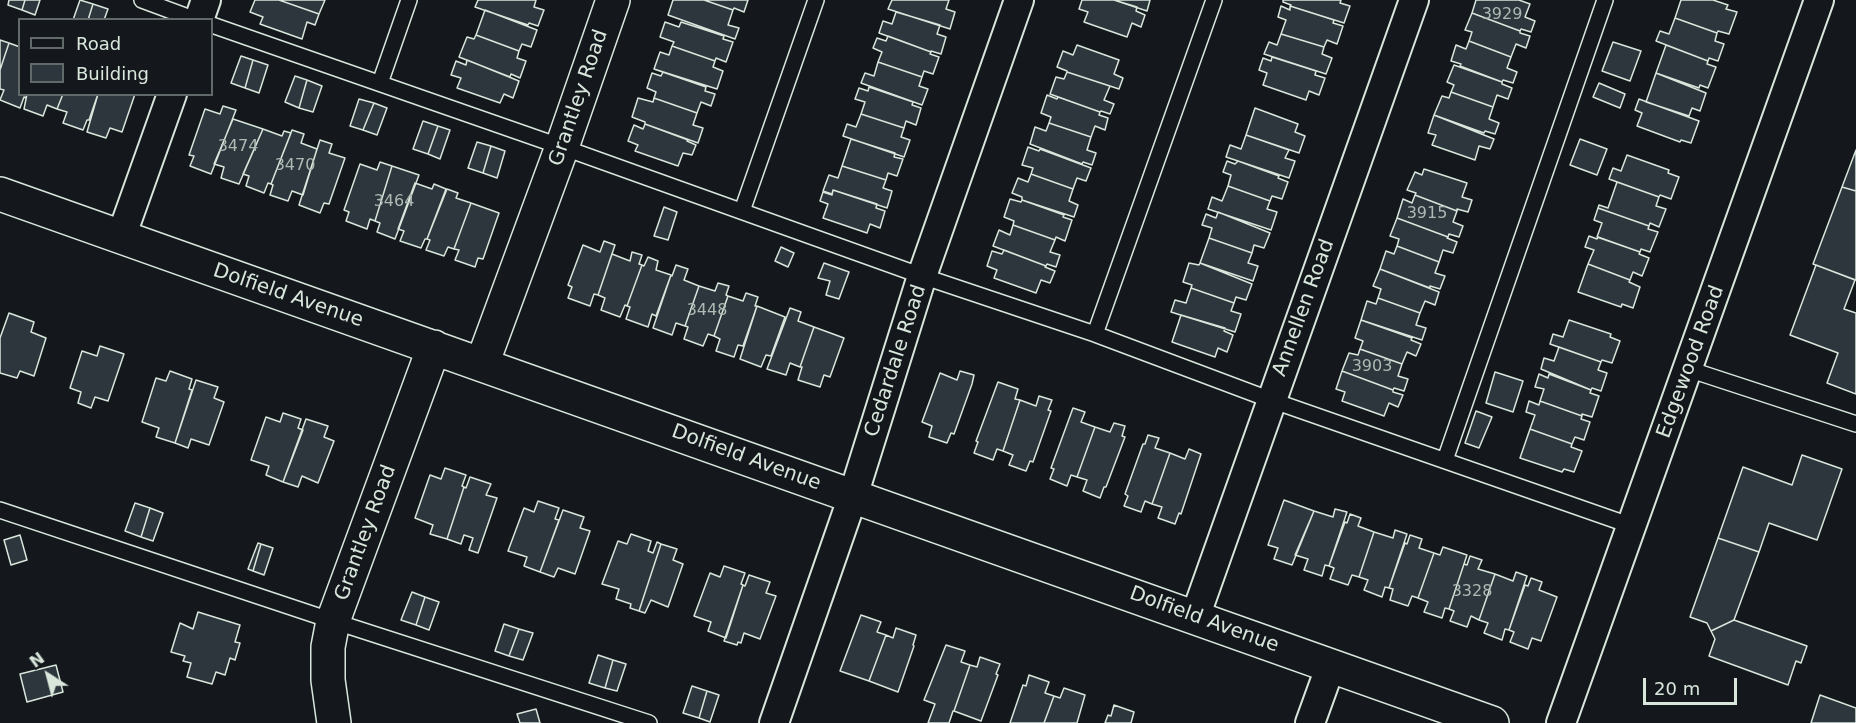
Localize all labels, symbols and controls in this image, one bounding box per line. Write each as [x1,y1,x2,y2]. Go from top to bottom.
house number: 3929 [1482,5,1522,25]
legend [18,18,213,96]
street label: Grantley Road [544,27,614,169]
text: Road [76,33,121,54]
text: Building [76,63,149,84]
house number: 3474 [218,137,258,157]
house number: 3470 [275,156,315,176]
house number: 3464 [374,192,414,212]
house number: 3915 [1407,204,1447,224]
street label: Annellen Road [1268,236,1340,380]
street label: Dolfield Avenue [210,259,366,333]
street label: Cedardale Road [860,282,932,440]
street label: Edgewood Road [1652,283,1730,441]
house number: 3448 [687,301,727,321]
house number: 3903 [1352,357,1392,377]
street label: Dolfield Avenue [668,420,824,496]
street label: Grantley Road [330,462,402,604]
street label: Dolfield Avenue [1126,582,1282,658]
house number: 3328 [1452,582,1492,602]
north arrow [18,645,78,705]
text: N [26,648,48,672]
scale bar [1646,666,1740,704]
text: 20 m [1654,678,1700,699]

